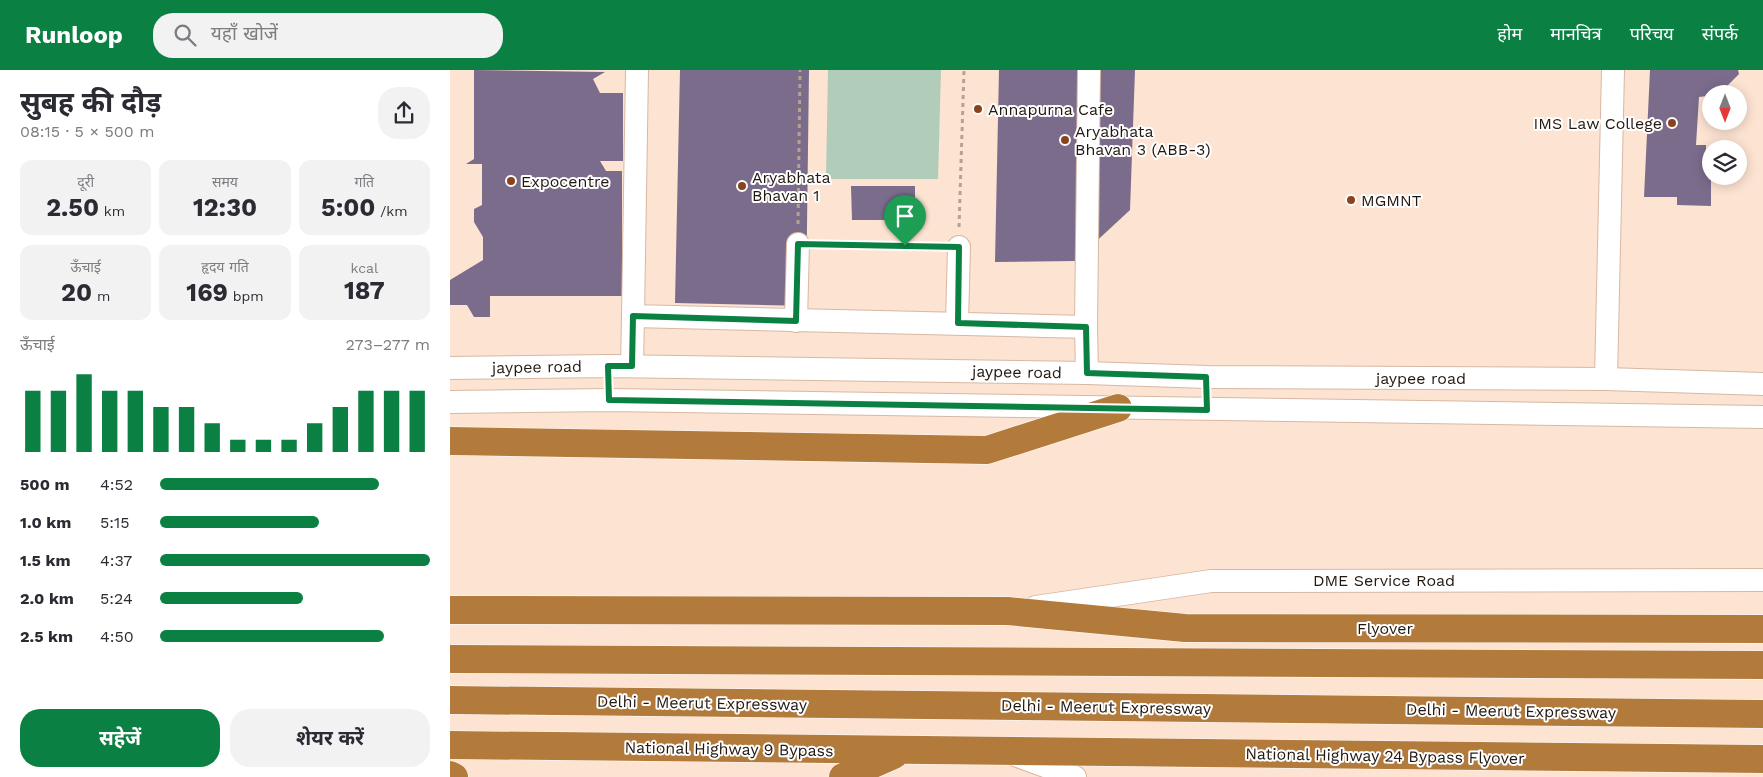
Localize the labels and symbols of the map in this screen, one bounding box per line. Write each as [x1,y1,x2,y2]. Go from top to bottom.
north arrow [1702,85,1748,130]
place label: Annapurna Cafe [988,100,1113,119]
marker: Annapurna Cafe [972,103,984,115]
place label: IMS Law College [1534,114,1662,133]
marker: IMS Law College [1666,117,1678,129]
place label: Aryabhata Bhavan 3 (ABB-3) [1075,122,1211,159]
marker: Aryabhata Bhavan 3 (ABB-3) [1059,134,1071,146]
place label: Aryabhata Bhavan 1 [752,168,831,205]
place label: Expocentre [521,172,610,191]
marker: Expocentre [505,175,517,187]
marker: Aryabhata Bhavan 1 [736,180,748,192]
place label: MGMNT [1361,191,1422,210]
marker: MGMNT [1345,194,1357,206]
pin [884,195,926,246]
street label: jaypee road [490,357,582,377]
street label: jaypee road [970,362,1062,382]
street label: jaypee road [1374,369,1466,388]
street label: DME Service Road [1313,571,1455,590]
street label: Flyover [1357,619,1414,638]
street label: Delhi - Meerut Expressway [597,692,808,714]
street label: Delhi - Meerut Expressway [1001,696,1212,718]
street label: Delhi - Meerut Expressway [1406,700,1617,722]
street label: National Highway 9 Bypass [624,738,834,760]
street label: National Highway 24 Bypass Flyover [1245,744,1525,768]

